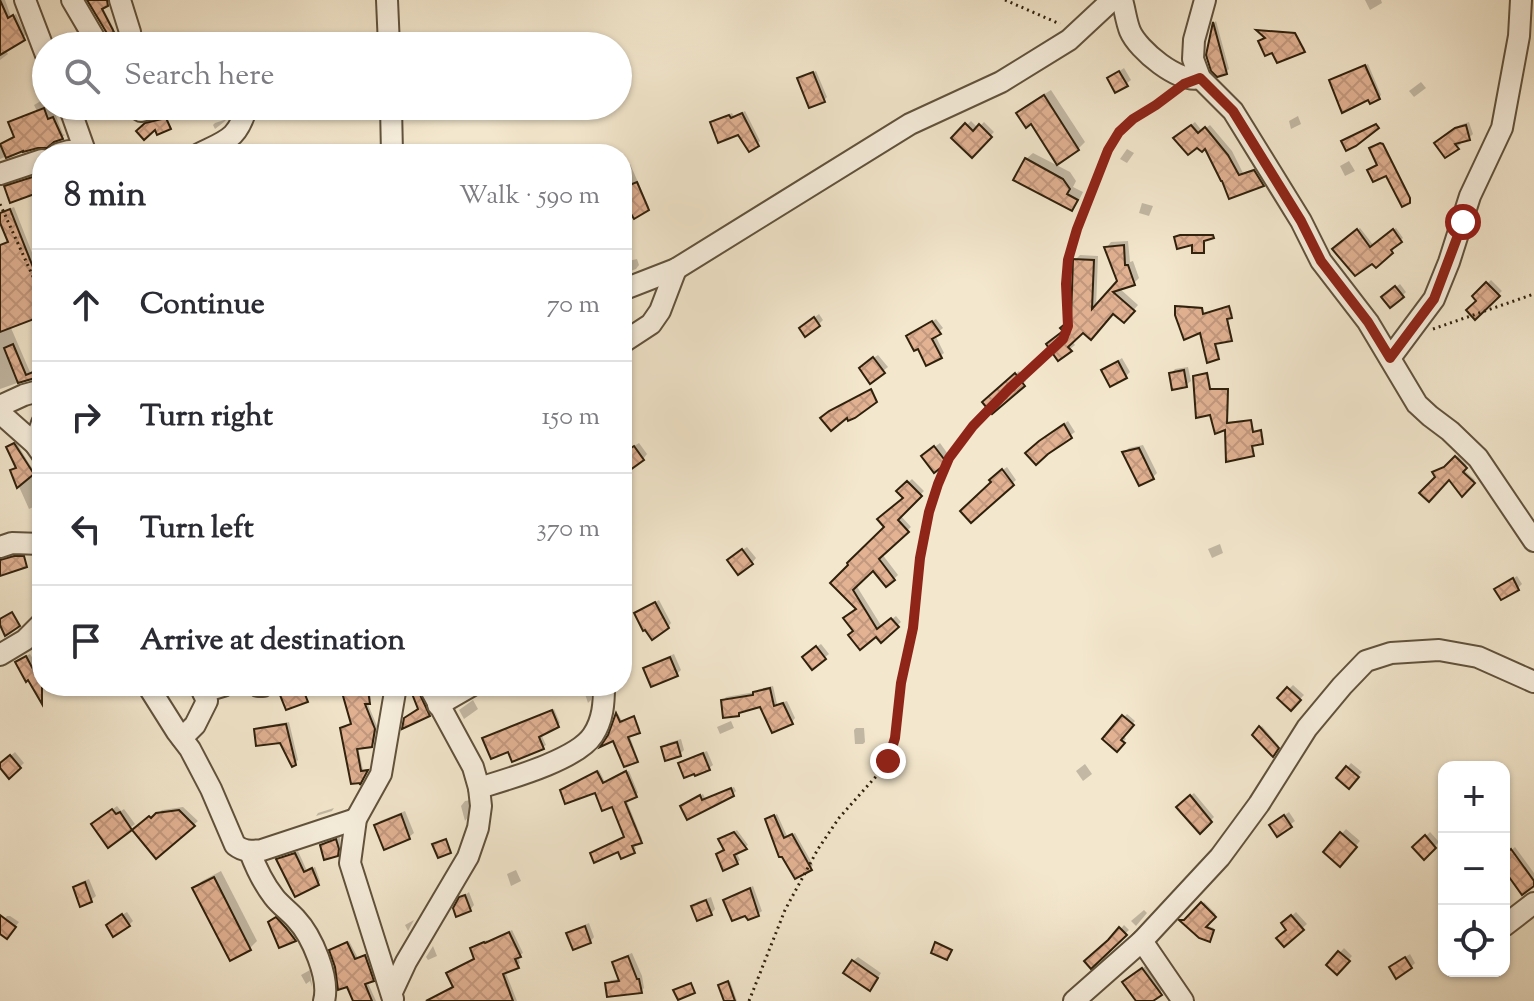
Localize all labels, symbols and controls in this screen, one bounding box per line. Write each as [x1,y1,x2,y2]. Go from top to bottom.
search box [32,32,632,120]
icon: search [60,54,104,98]
text: Search here [124,55,274,98]
text: 8 min [64,172,146,221]
text: Walk · 590 m [459,178,600,215]
route start [1445,204,1481,240]
icon: ahead [64,283,108,327]
text: Continue [140,284,265,327]
text: 70 m [547,287,600,324]
icon: right [64,395,108,439]
text: Turn right [140,396,273,439]
text: 150 m [541,399,600,436]
icon: left [64,507,108,551]
text: Turn left [140,508,254,551]
text: 370 m [536,511,600,548]
icon: arrive [64,619,108,663]
text: Arrive at destination [140,620,405,663]
route end [870,743,906,779]
map controls [1438,761,1510,977]
button: + [1438,761,1510,833]
button: − [1438,833,1510,905]
button: locate [1438,905,1510,977]

